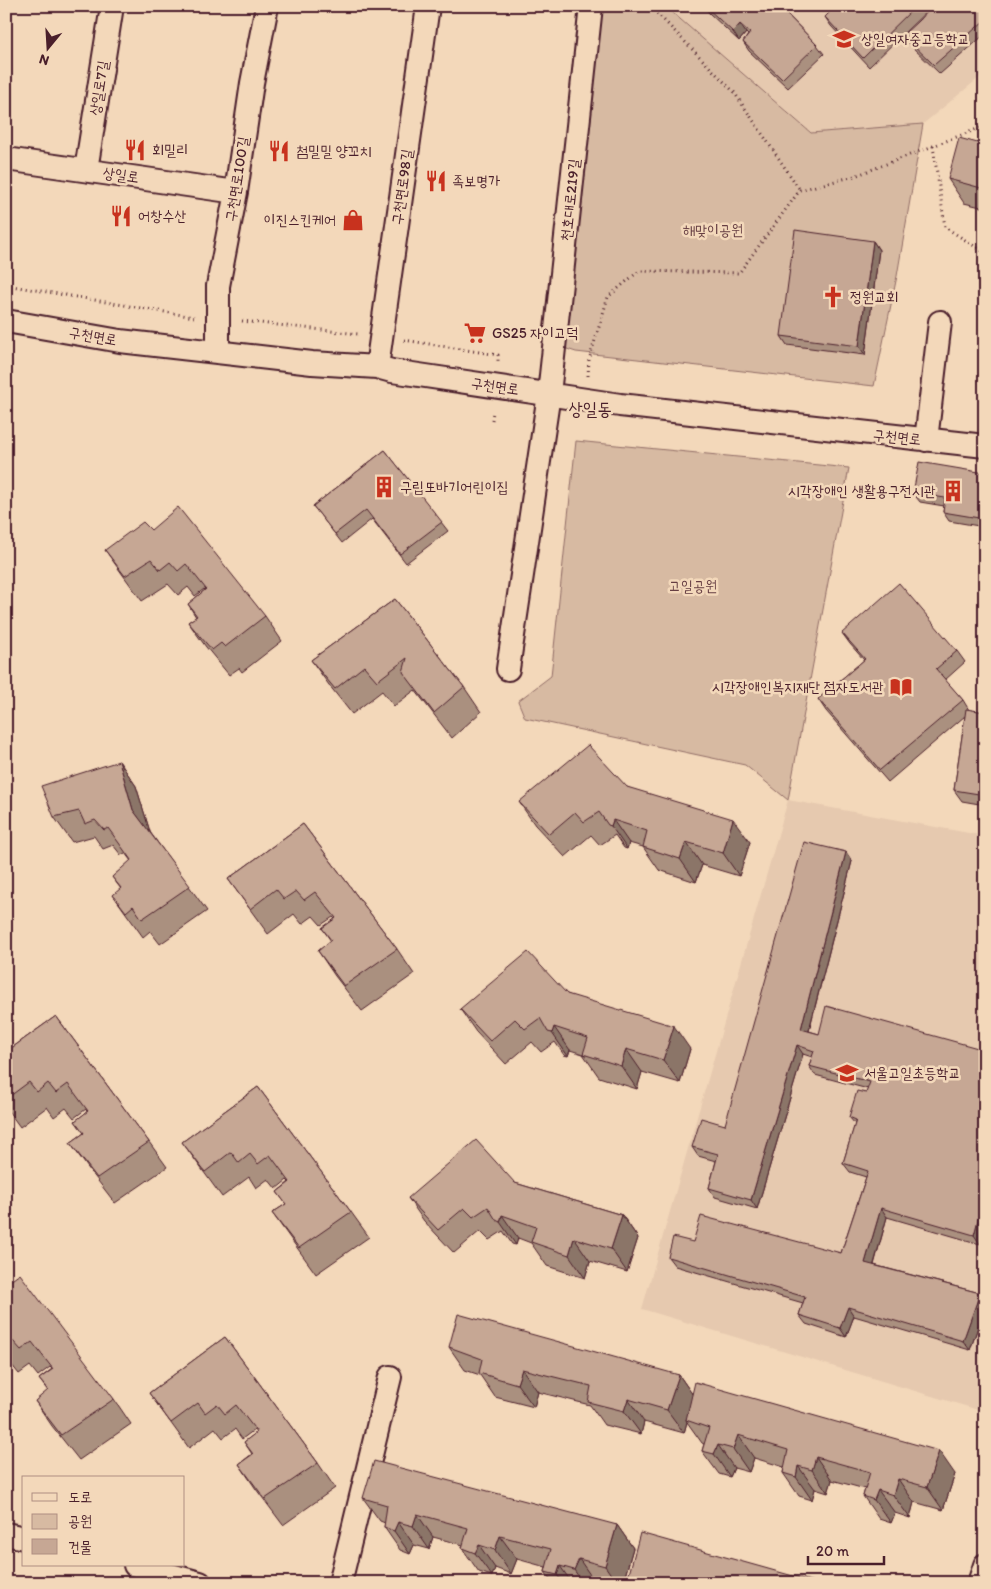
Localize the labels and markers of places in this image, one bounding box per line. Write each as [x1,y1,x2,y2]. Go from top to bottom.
school or university icon: 상일여자중고등학교 [831,26,857,52]
place label: 상일여자중고등학교 [861,30,970,48]
restaurant icon: 회밀리 [122,137,148,163]
restaurant icon: 첨밀밀 양꼬치 [266,138,292,164]
place label: 회밀리 [152,141,188,159]
place label: 첨밀밀 양꼬치 [296,142,372,160]
restaurant icon: 족보명가 [423,168,449,194]
place label: 족보명가 [452,172,500,190]
restaurant icon: 어창수산 [108,203,134,229]
place label: 어창수산 [138,207,186,225]
shop icon: 이진스킨케어 [340,207,366,233]
place label: 이진스킨케어 [264,211,336,229]
church icon: 정원교회 [820,284,846,310]
place label: 정원교회 [850,288,898,306]
supermarket icon: GS25 자이고덕 [462,320,488,346]
place label: GS25 자이고덕 [492,324,578,342]
building icon: 구립또바기어린이집 [371,474,397,500]
place label: 구립또바기어린이집 [400,478,509,496]
building icon: 시각장애인 생활용구전시관 [940,478,966,504]
place label: 시각장애인 생활용구전시관 [788,482,936,500]
library icon: 시각장애인복지재단 점자도서관 [888,674,914,700]
place label: 시각장애인복지재단 점자도서관 [712,678,884,696]
school or university icon: 서울고일초등학교 [834,1060,860,1086]
place label: 서울고일초등학교 [864,1064,961,1082]

